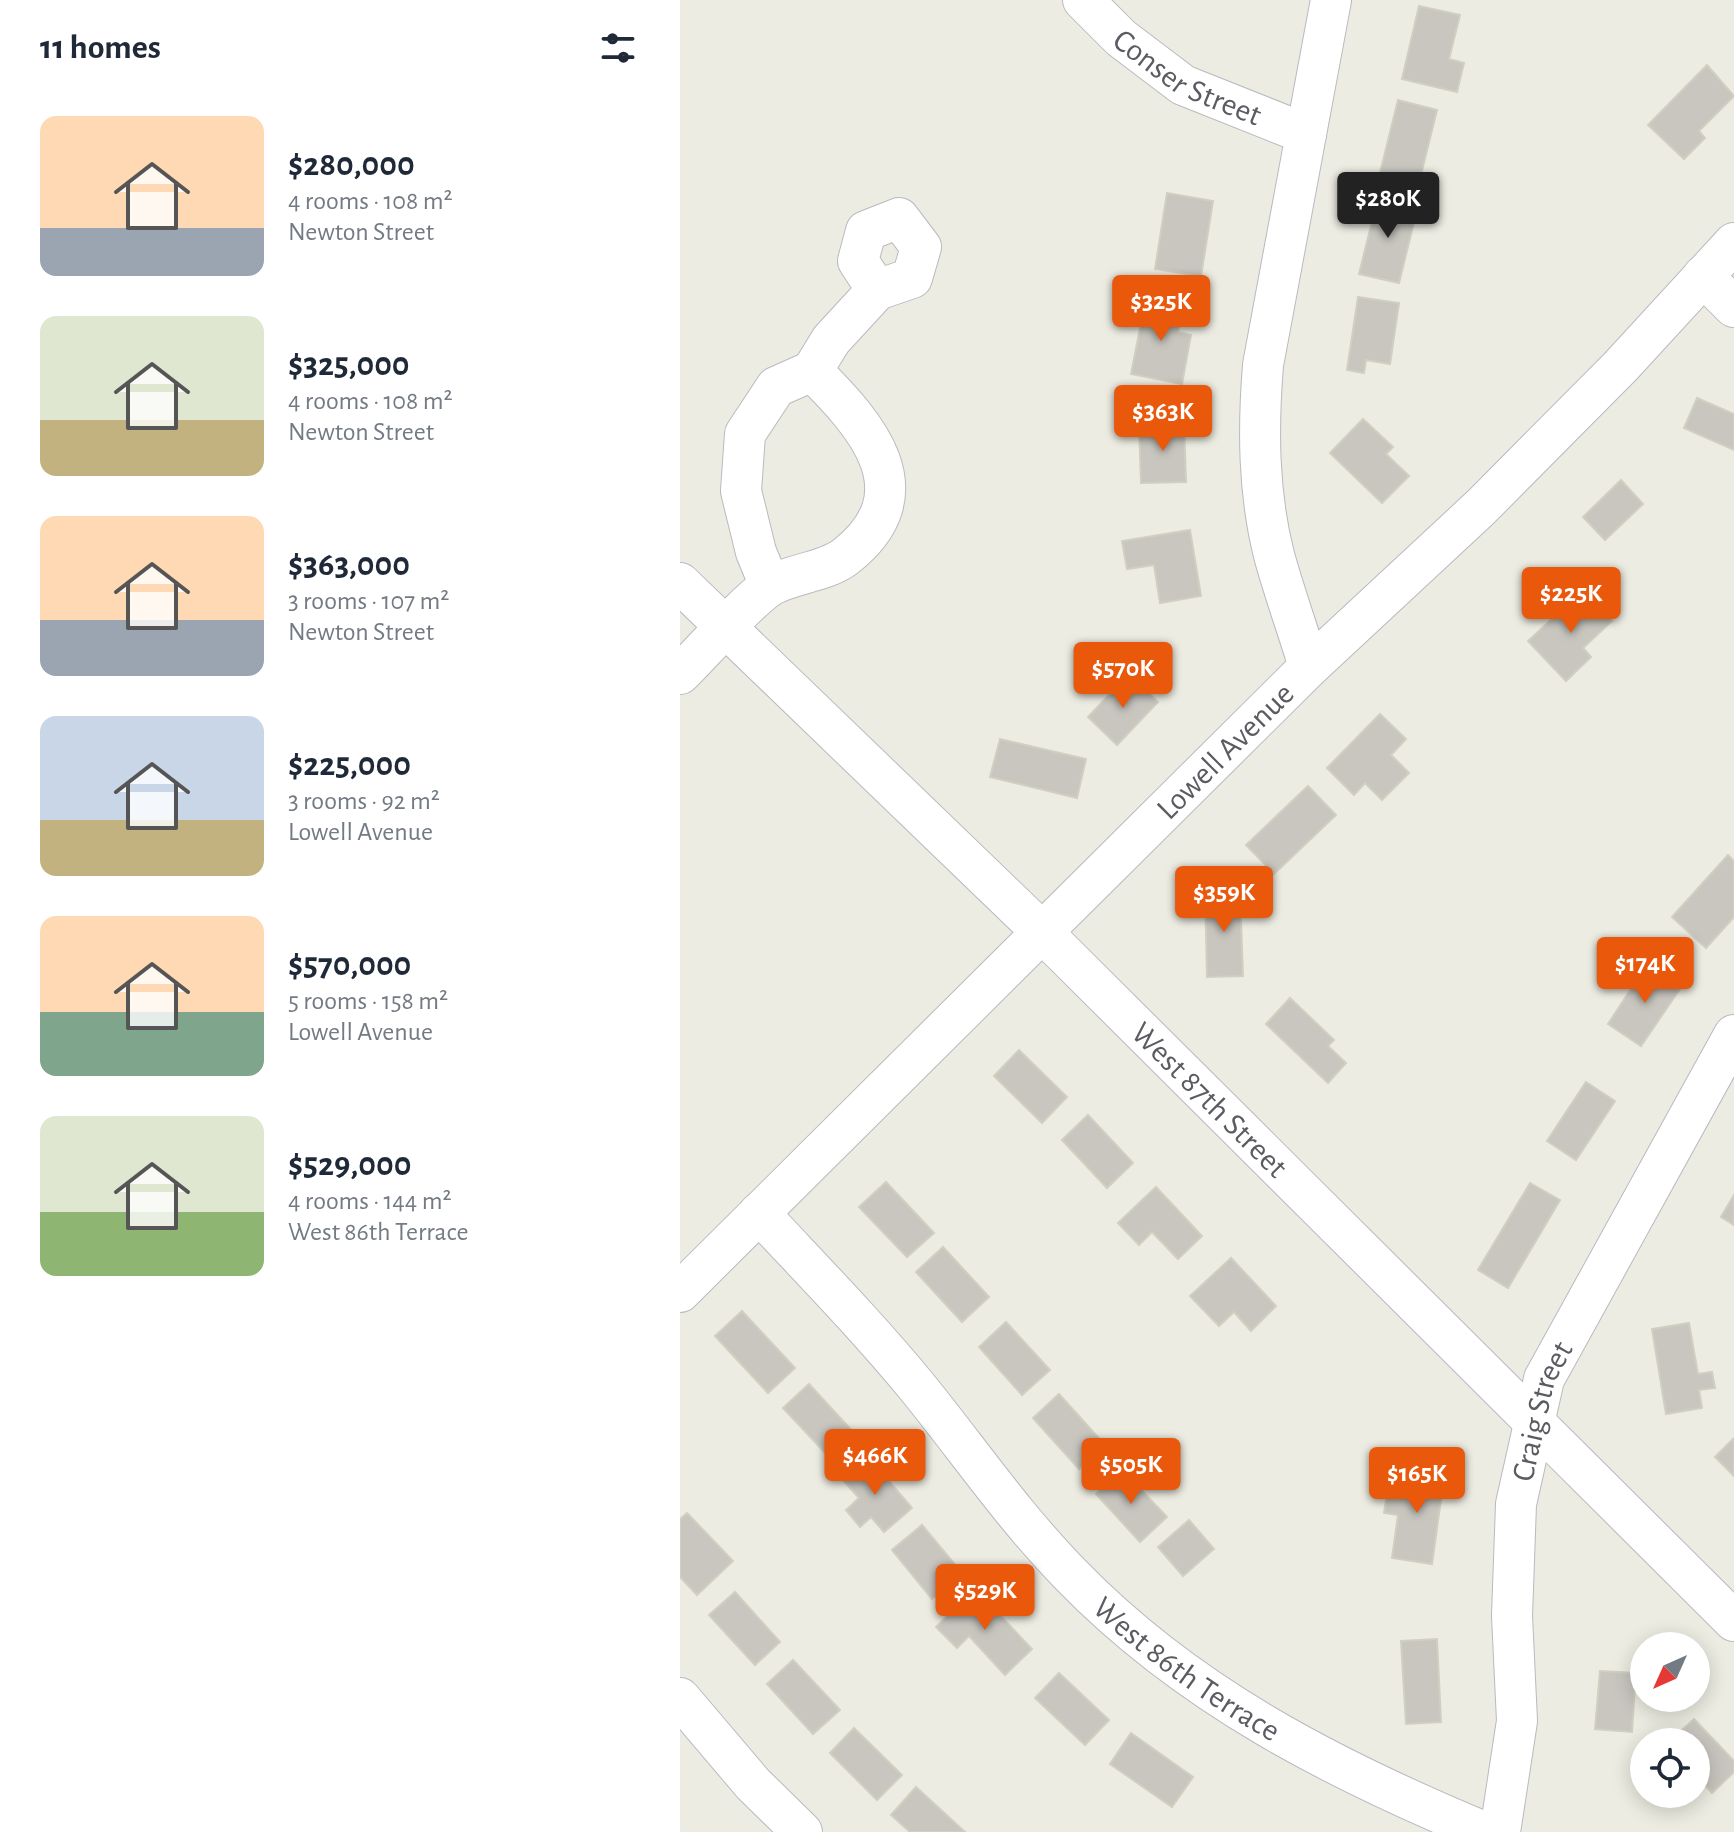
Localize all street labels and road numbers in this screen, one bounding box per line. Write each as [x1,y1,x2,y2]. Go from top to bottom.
street label: Conser Street [1107,23,1266,132]
street label: Lowell Avenue [1151,677,1300,826]
street label: West 87th Street [1125,1016,1293,1184]
street label: Craig Street [1507,1336,1579,1484]
street label: West 86th Terrace [1087,1591,1285,1747]

